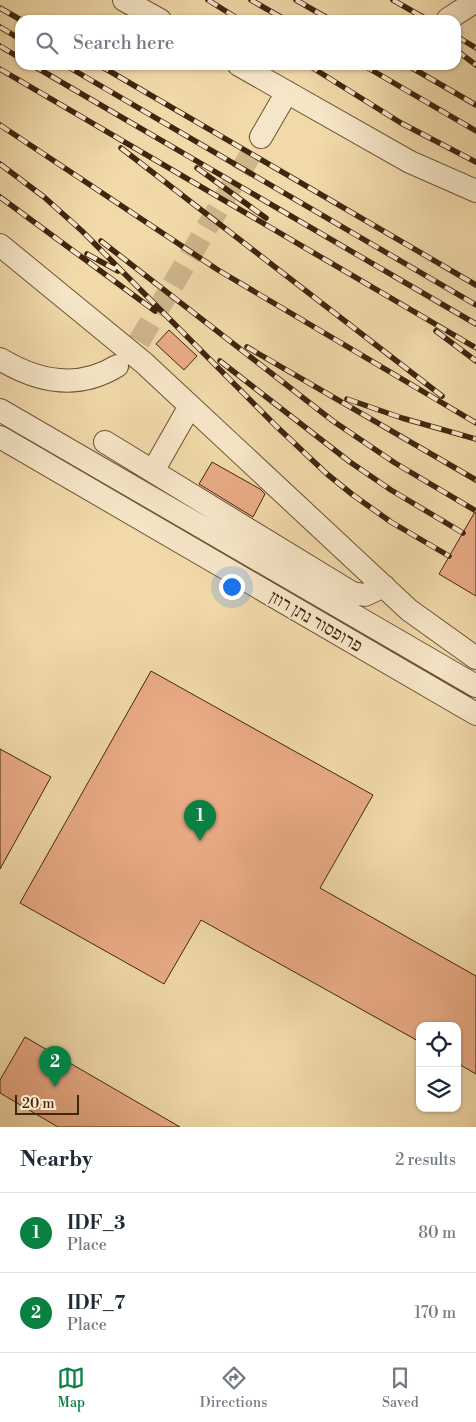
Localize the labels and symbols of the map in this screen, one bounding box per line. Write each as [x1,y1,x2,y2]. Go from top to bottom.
your location [219,574,245,600]
street label: פרופסור נתן רוזן [265,585,367,657]
pin: 1 [184,800,216,841]
pin: 2 [39,1046,71,1087]
scale bar [15,1092,79,1115]

